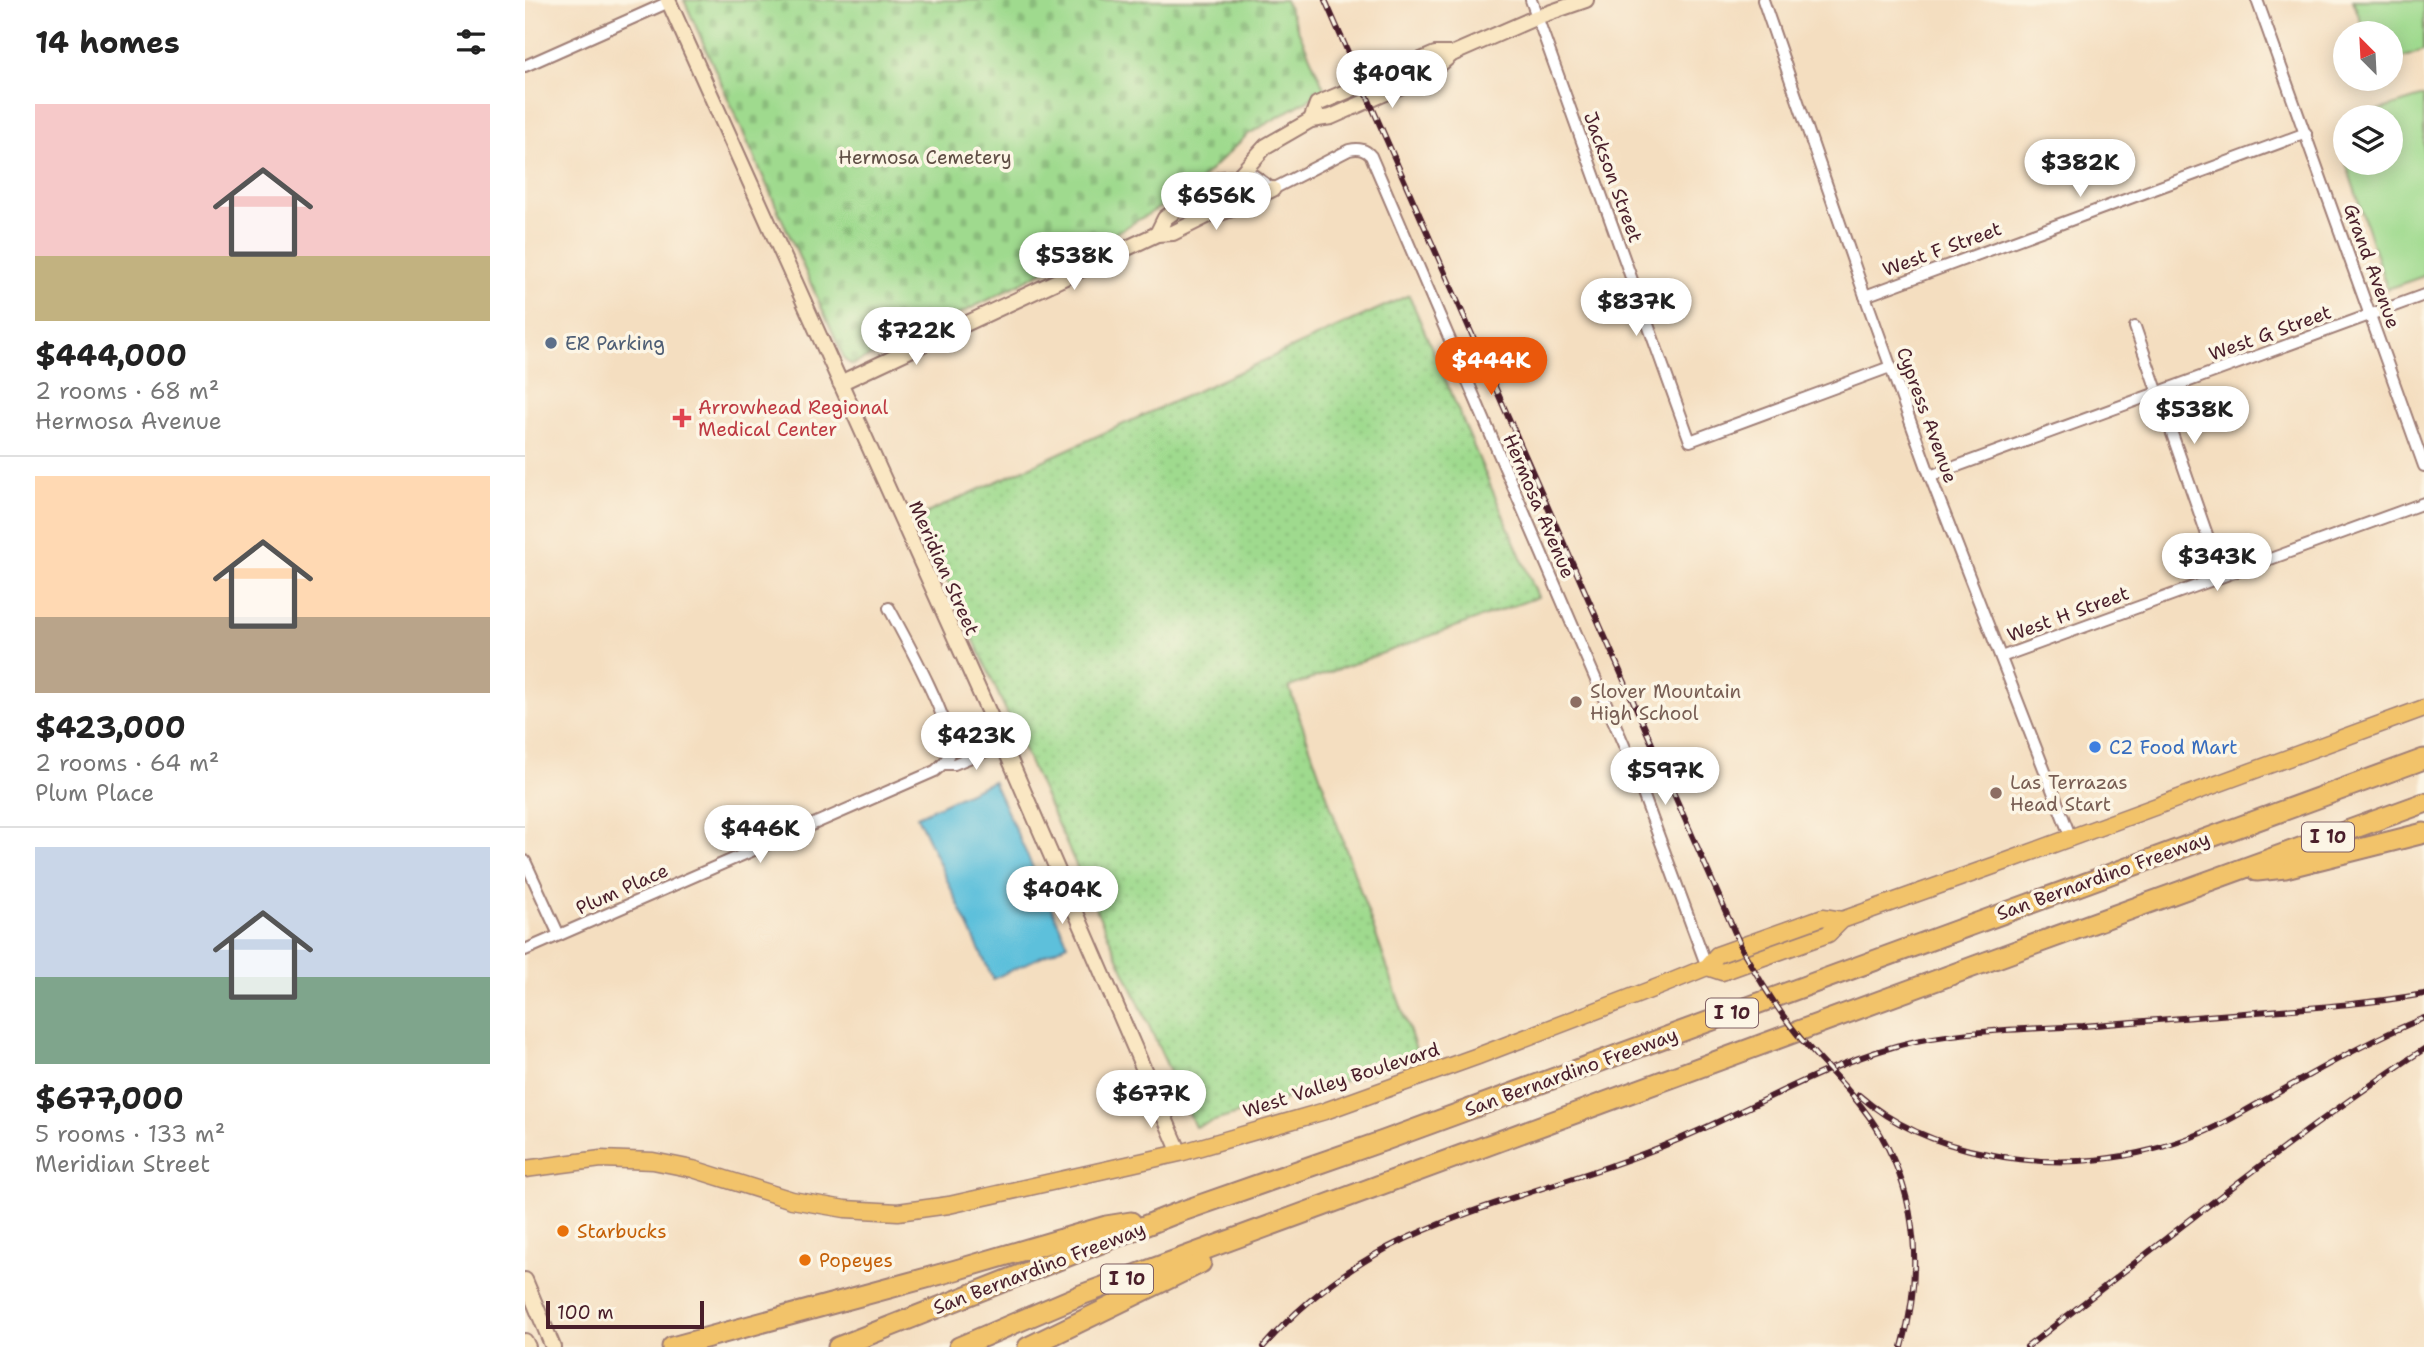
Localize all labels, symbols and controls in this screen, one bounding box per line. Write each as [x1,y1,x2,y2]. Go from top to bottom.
north arrow [2333,21,2403,91]
map controls [2333,21,2403,175]
text: 14 homes [35,22,180,63]
icon: filters [452,23,490,61]
pin: $409K [1343,50,1441,110]
text: $409K [1352,58,1432,88]
button: layers [2333,105,2403,175]
street label: Jackson Street [1578,108,1648,246]
pin: $382K [2031,140,2129,199]
park label: Hermosa Cemetery [838,145,1012,170]
text: $382K [2040,147,2120,177]
icon: home [200,149,326,275]
pin: $656K [1167,173,1265,232]
text: $656K [1177,180,1255,210]
street label: Grand Avenue [2338,200,2406,332]
street label: West F Street [1879,216,2005,282]
pin: $538K [1025,232,1123,292]
text: $538K [1035,240,1113,270]
pin: $837K [1587,278,1685,338]
text: $837K [1597,286,1675,316]
street label: West G Street [2205,299,2335,367]
pin: $722K [867,308,965,367]
text: $722K [877,315,955,345]
place label: ER Parking [565,331,665,356]
text: $444,000 [35,335,187,376]
marker: ER Parking [543,335,559,351]
pin: $444K [1442,338,1540,397]
street label: Cypress Avenue [1891,344,1963,486]
text: $444K [1451,345,1531,375]
text: 2 rooms · 68 m² [35,376,219,406]
pin: $538K [2145,386,2243,446]
text: $538K [2155,394,2233,424]
place label: Arrowhead Regional Medical Center [698,395,889,442]
text: Hermosa Avenue [35,406,222,436]
marker: Arrowhead Regional Medical Center [672,408,692,428]
street label: Hermosa Avenue [1497,430,1581,582]
street label: Meridian Street [903,497,985,639]
icon: home [200,521,326,647]
pin: $343K [2168,534,2266,593]
text: $343K [2178,541,2256,571]
street label: West H Street [2004,580,2132,648]
place label: Slover Mountain High School [1590,679,1741,726]
marker: Slover Mountain High School [1568,694,1584,710]
text: $423,000 [35,707,186,748]
pin: $423K [927,712,1025,772]
text: $423K [937,720,1015,750]
place label: C2 Food Mart [2109,735,2238,760]
marker: C2 Food Mart [2087,739,2103,755]
text: 2 rooms · 64 m² [35,748,219,778]
pin: $597K [1616,748,1714,807]
text: $597K [1626,755,1704,785]
place label: Las Terrazas Head Start [2010,770,2128,817]
text: Plum Place [35,778,154,808]
marker: Las Terrazas Head Start [1988,785,2004,801]
pin: $446K [711,806,809,865]
text: $446K [720,813,800,843]
road number: I 10 [2302,822,2354,852]
street label: San Bernardino Freeway [1993,826,2213,926]
street label: Plum Place [572,858,672,920]
pin: $404K [1013,866,1111,926]
text: $404K [1022,874,1102,904]
icon: home [200,892,326,1018]
road number: I 10 [1706,998,1758,1028]
street label: San Bernardino Freeway [1461,1022,1681,1122]
street label: West Valley Boulevard [1240,1036,1442,1124]
pin: $677K [1102,1070,1200,1130]
text: $677,000 [35,1078,184,1119]
text: $677K [1112,1078,1190,1108]
text: 5 rooms · 133 m² [35,1119,225,1149]
text: Meridian Street [35,1149,210,1179]
street label: San Bernardino Freeway [929,1216,1149,1320]
place label: Starbucks [577,1219,667,1244]
marker: Starbucks [555,1223,571,1239]
place label: Popeyes [819,1248,893,1273]
marker: Popeyes [797,1252,813,1268]
road number: I 10 [1101,1264,1153,1294]
scale bar [546,1298,703,1330]
text: 100 m [557,1300,614,1325]

